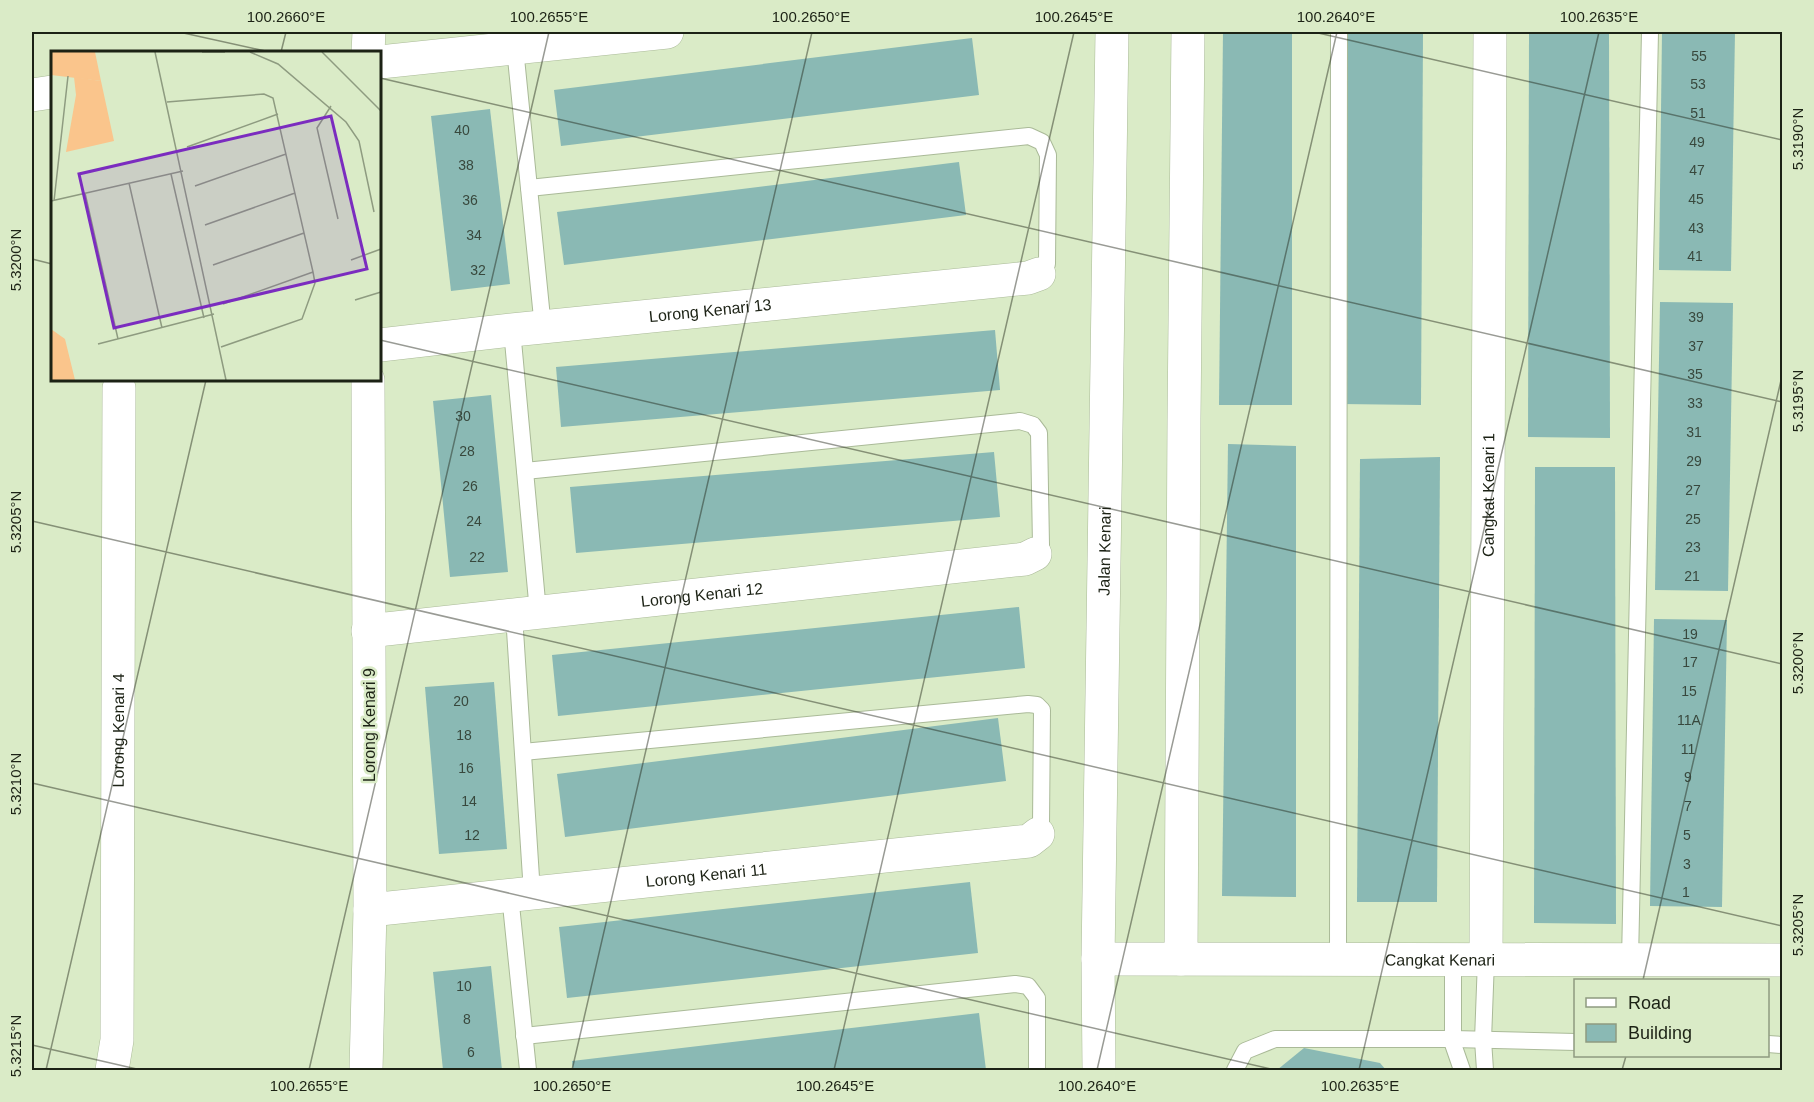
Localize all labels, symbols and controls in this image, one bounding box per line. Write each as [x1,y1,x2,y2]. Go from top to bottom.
text: 100.2660°E [247,8,325,25]
text: 100.2655°E [510,8,588,25]
text: 100.2650°E [772,8,850,25]
text: 100.2645°E [1035,8,1113,25]
text: 100.2640°E [1297,8,1375,25]
text: 100.2635°E [1560,8,1638,25]
house number: 55 [1691,48,1707,64]
inset map [51,51,381,381]
house number: 53 [1690,76,1706,92]
house number: 51 [1690,105,1706,121]
text: 5.3190°N [1789,108,1806,170]
house number: 40 [454,122,470,138]
house number: 49 [1689,134,1705,150]
house number: 38 [458,157,474,173]
house number: 47 [1689,162,1705,178]
house number: 45 [1688,191,1704,207]
house number: 36 [462,192,478,208]
house number: 43 [1688,220,1704,236]
house number: 34 [466,227,482,243]
text: 5.3200°N [7,229,24,291]
house number: 41 [1687,248,1703,264]
house number: 32 [470,262,486,278]
street label: Lorong Kenari 13 [648,296,772,325]
house number: 39 [1688,309,1704,325]
house number: 37 [1688,338,1704,354]
house number: 35 [1687,366,1703,382]
text: 5.3195°N [1789,370,1806,432]
house number: 33 [1687,395,1703,411]
house number: 30 [455,408,471,424]
house number: 31 [1686,424,1702,440]
street label: Cangkat Kenari 1 [1480,433,1497,557]
house number: 28 [459,443,475,459]
house number: 29 [1686,453,1702,469]
house number: 26 [462,478,478,494]
house number: 27 [1685,482,1701,498]
text: 5.3205°N [7,491,24,553]
street label: Jalan Kenari [1095,506,1114,596]
house number: 25 [1685,511,1701,527]
house number: 24 [466,513,482,529]
house number: 23 [1685,539,1701,555]
house number: 22 [469,549,485,565]
house number: 21 [1684,568,1700,584]
street label: Lorong Kenari 12 [640,580,764,610]
house number: 19 [1682,626,1698,642]
text: 5.3200°N [1789,632,1806,694]
house number: 17 [1682,654,1698,670]
street label: Lorong Kenari 9 [361,668,378,782]
street label: Lorong Kenari 4 [110,673,127,787]
house number: 15 [1681,683,1697,699]
house number: 20 [453,693,469,709]
house number: 11A [1677,712,1702,728]
house number: 18 [456,727,472,743]
house number: 11 [1681,741,1695,757]
text: 5.3210°N [7,753,24,815]
house number: 16 [458,760,474,776]
house number: 9 [1684,769,1692,785]
house number: 14 [461,793,477,809]
house number: 7 [1684,798,1692,814]
house number: 12 [464,827,480,843]
house number: 5 [1683,827,1691,843]
house number: 3 [1683,856,1691,872]
street label: Lorong Kenari 11 [645,861,768,890]
house number: 1 [1682,884,1690,900]
text: 5.3205°N [1789,894,1806,956]
street label: Cangkat Kenari [1385,951,1495,969]
house number: 10 [456,978,472,994]
legend [1574,979,1769,1057]
text: Road [1628,993,1671,1013]
house number: 8 [463,1011,471,1027]
text: 5.3215°N [7,1015,24,1077]
text: Building [1628,1023,1692,1043]
house number: 6 [467,1044,475,1060]
text: 100.2655°E [270,1077,348,1094]
text: 100.2650°E [533,1077,611,1094]
text: 100.2645°E [796,1077,874,1094]
text: 100.2640°E [1058,1077,1136,1094]
text: 100.2635°E [1321,1077,1399,1094]

